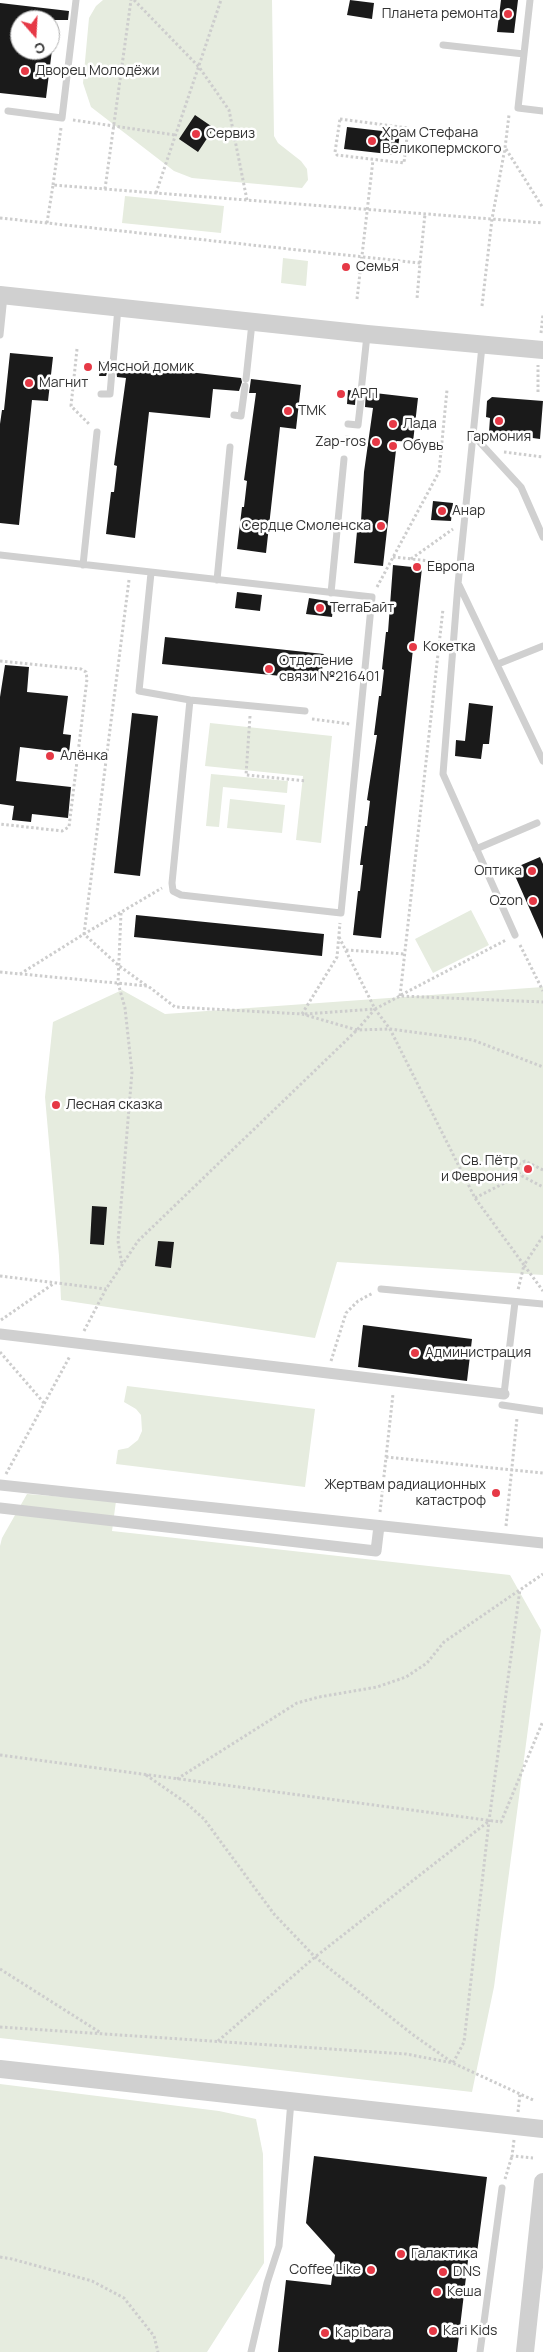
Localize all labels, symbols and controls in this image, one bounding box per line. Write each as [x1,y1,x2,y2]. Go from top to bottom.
place label: Планета ремонта [382,6,498,22]
marker: Планета ремонта [502,8,514,20]
north arrow [10,10,60,60]
text: С [32,38,48,59]
place label: Дворец Молодёжи [35,63,159,79]
marker: Дворец Молодёжи [19,65,31,77]
place label: Храм Стефана Великопермского [382,125,501,158]
place label: Сервиз [206,126,255,142]
marker: Сервиз [190,128,202,140]
marker: Храм Стефана Великопермского [366,135,378,147]
place label: Семья [356,259,399,275]
marker: Семья [340,261,352,273]
place label: Мясной домик [98,359,194,375]
marker: Мясной домик [82,361,94,373]
place label: Магнит [39,375,88,391]
marker: Магнит [23,377,35,389]
place label: АРП [351,386,378,402]
marker: АРП [335,388,347,400]
place label: TMK [298,403,326,419]
marker: TMK [282,405,294,417]
marker: Гармония [493,415,505,427]
place label: Лада [403,416,437,432]
marker: Лада [387,418,399,430]
place label: Гармония [467,429,531,445]
place label: Zap-ros [315,434,366,450]
marker: Zap-ros [370,436,382,448]
place label: Обувь [403,438,443,454]
marker: Обувь [387,440,399,452]
place label: Анар [452,503,485,519]
marker: Анар [436,505,448,517]
place label: Сердце Смоленска [242,518,371,534]
marker: Сердце Смоленска [375,520,387,532]
place label: Европа [427,559,475,575]
marker: Европа [411,561,423,573]
place label: TerraБайт [330,600,394,616]
marker: TerraБайт [314,602,326,614]
place label: Кокетка [423,639,476,655]
marker: Кокетка [407,641,419,653]
place label: Отделение связи №216401 [279,653,380,686]
marker: Отделение связи №216401 [263,663,275,675]
place label: Алёнка [60,748,108,764]
marker: Алёнка [44,750,56,762]
place label: Оптика [474,863,522,879]
marker: Оптика [526,865,538,877]
place label: Ozon [489,893,523,909]
marker: Ozon [527,895,539,907]
place label: Лесная сказка [66,1097,163,1113]
marker: Лесная сказка [50,1099,62,1111]
place label: Св. Пётр и Феврония [441,1153,518,1186]
marker: Св. Пётр и Феврония [522,1163,534,1175]
place label: Администрация [425,1345,531,1361]
marker: Администрация [409,1347,421,1359]
place label: Жертвам радиационных катастроф [324,1477,486,1510]
marker: Жертвам радиационных катастроф [490,1487,502,1499]
place label: Галактика [411,2246,478,2262]
marker: Галактика [395,2248,407,2260]
place label: Coffee Like [289,2262,361,2278]
marker: Coffee Like [365,2264,377,2276]
place label: DNS [453,2264,481,2280]
marker: DNS [437,2266,449,2278]
place label: Кеша [447,2284,481,2300]
marker: Кеша [431,2286,443,2298]
place label: Kari Kids [443,2323,497,2339]
place label: Kapibara [335,2325,391,2341]
marker: Kari Kids [427,2325,439,2337]
marker: Kapibara [319,2327,331,2339]

